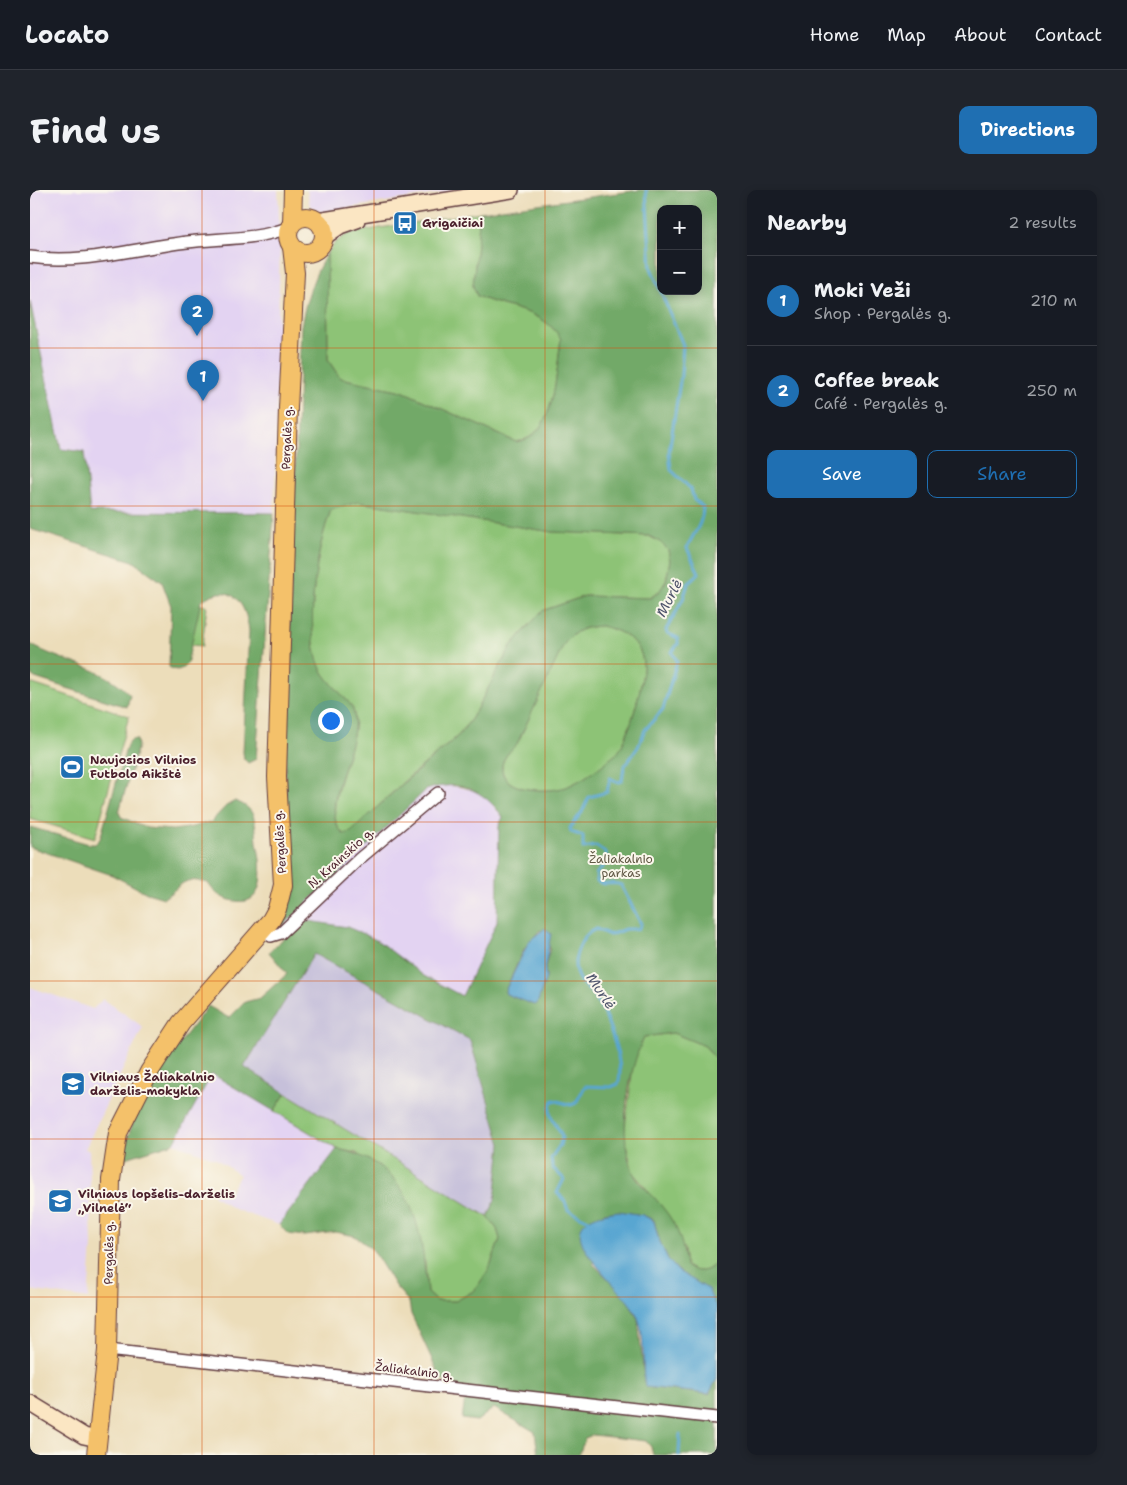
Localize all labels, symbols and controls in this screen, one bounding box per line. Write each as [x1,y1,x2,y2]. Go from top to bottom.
text: Locato [25,19,109,51]
text: Home [810,23,859,47]
text: Map [887,23,926,47]
text: About [954,23,1007,47]
text: Contact [1035,23,1102,47]
button: Directions [959,106,1097,154]
text: Find us [30,107,161,154]
map controls [657,205,702,295]
button: + [657,205,702,250]
text: Nearby [767,209,847,237]
bus stop icon: Grigaičiai [392,210,418,236]
text: 2 results [1008,212,1077,233]
place label: Grigaičiai [422,215,483,231]
button: − [657,250,702,295]
text: Moki Veži [814,278,911,303]
text: 1 [779,290,787,311]
text: 210 m [1030,290,1077,311]
pin: 2 [181,295,213,336]
text: Shop · Pergalės g. [814,303,951,324]
pin: 1 [187,360,219,401]
text: Coffee break [814,368,939,393]
text: 2 [777,380,789,401]
text: 250 m [1026,380,1077,401]
text: Café · Pergalės g. [814,393,948,414]
street label: Pergalės g. [278,406,296,470]
button: Save [767,450,917,498]
button: Share [927,450,1077,498]
water label: Murlė [652,576,686,620]
your location [318,708,344,734]
place label: Naujosios Vilnios Futbolo Aikštė [90,752,196,782]
sports icon: Naujosios Vilnios Futbolo Aikštė [59,754,85,780]
street label: Pergalės g. [270,810,290,874]
street label: N. Krainskio g. [305,824,377,892]
park label: Žaliakalnio parkas [589,851,653,881]
water label: Murlė [582,969,620,1013]
place label: Vilniaus Žaliakalnio darželis-mokykla [90,1069,215,1099]
school or university icon: Vilniaus Žaliakalnio darželis-mokykla [60,1071,86,1097]
place label: Vilniaus lopšelis-darželis „Vilnelė“ [78,1186,235,1216]
school or university icon: Vilniaus lopšelis-darželis „Vilnelė“ [47,1188,73,1214]
street label: Pergalės g. [100,1221,118,1285]
street label: Žaliakalnio g. [374,1358,454,1384]

